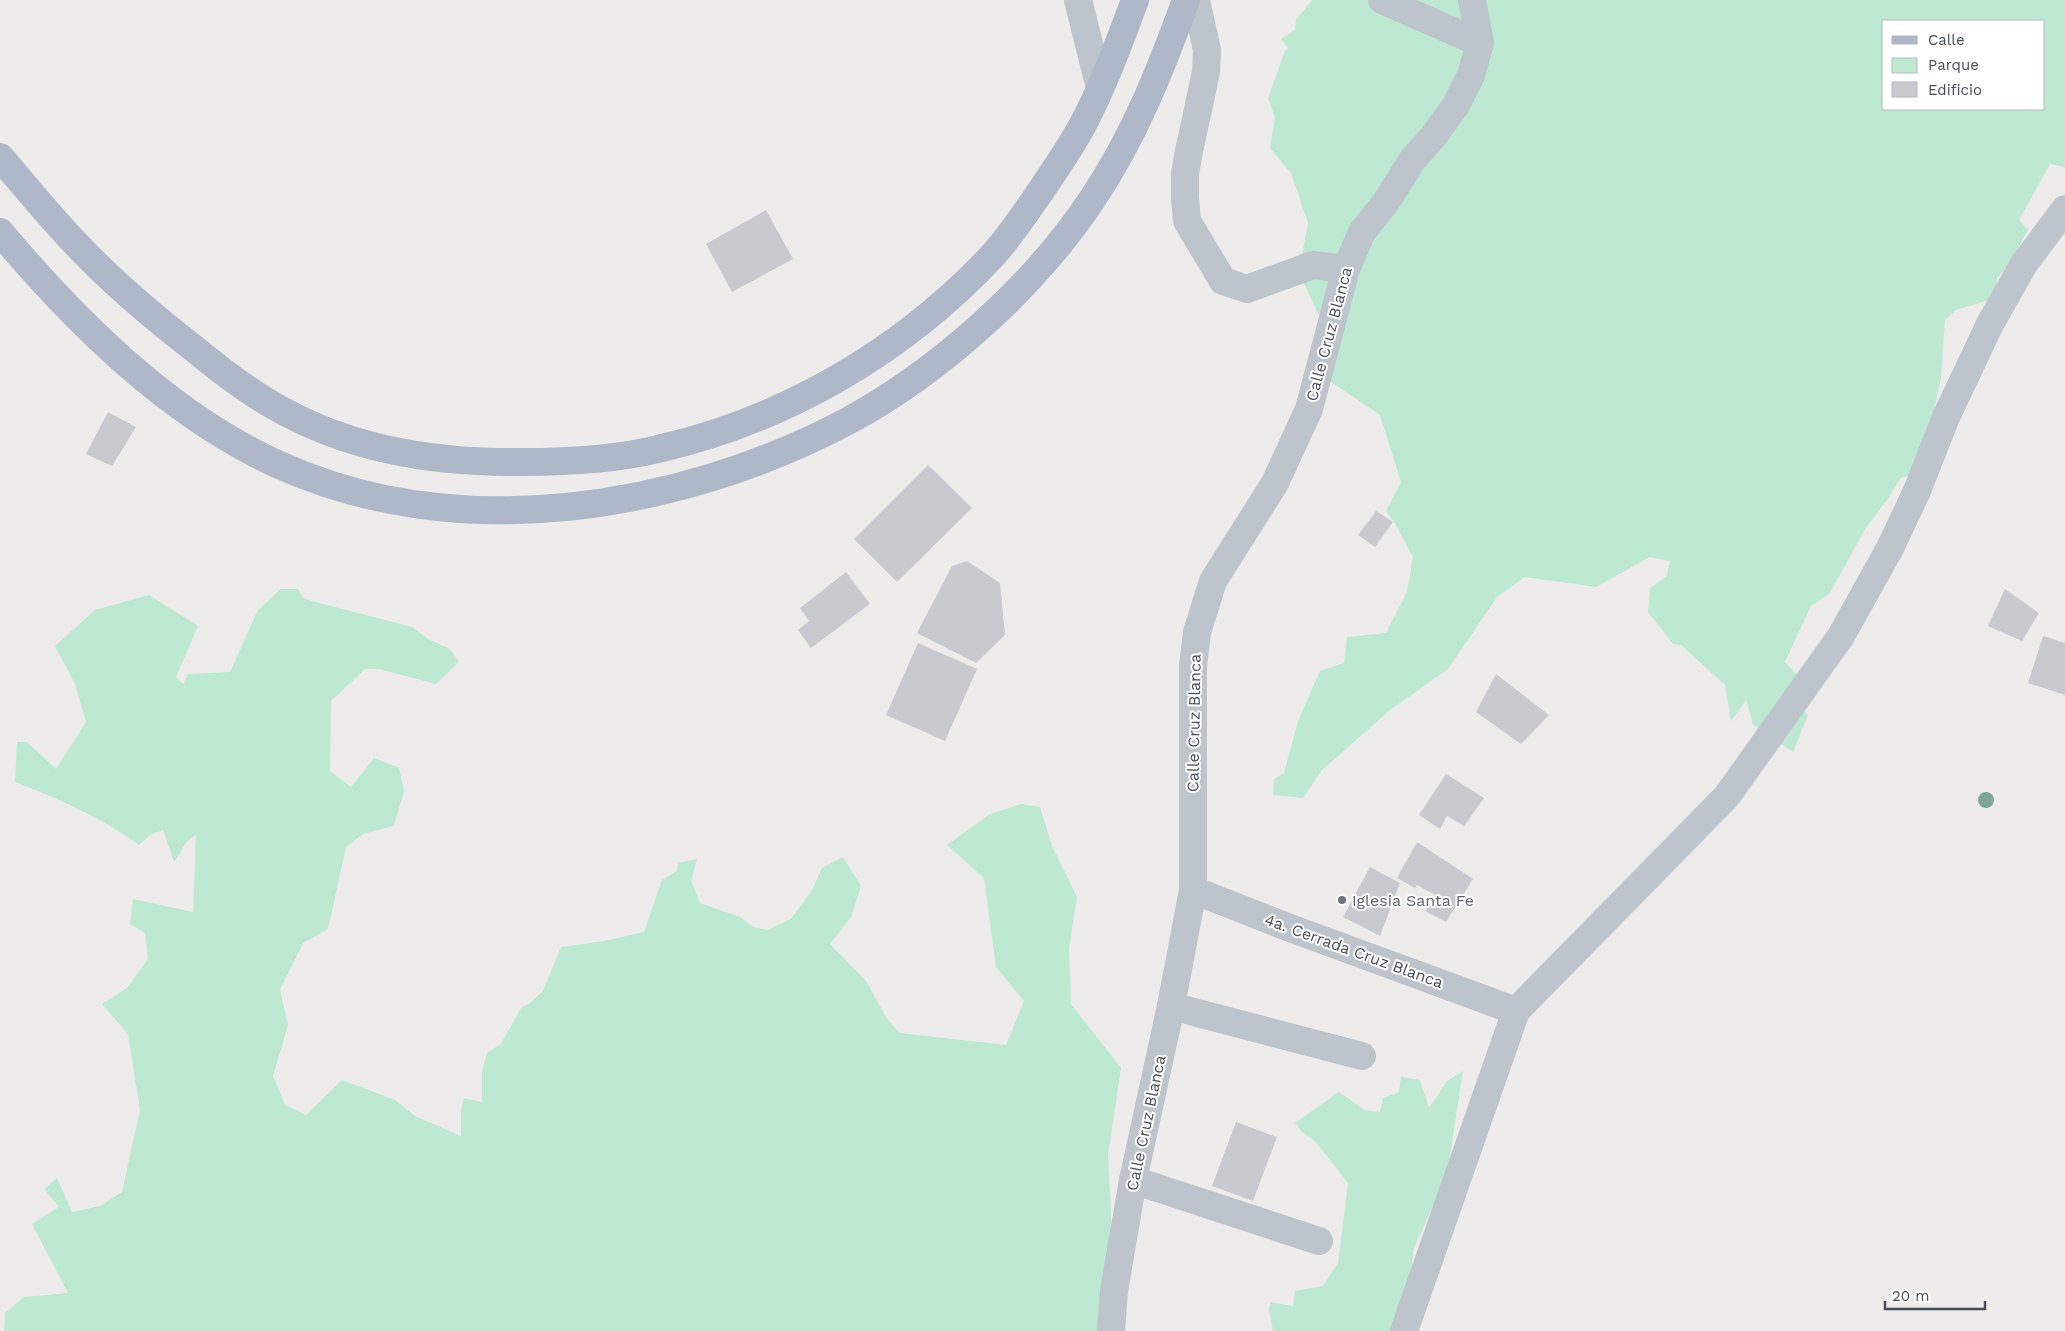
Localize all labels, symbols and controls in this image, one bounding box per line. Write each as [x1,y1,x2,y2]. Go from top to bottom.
legend [1882,20,2045,110]
text: Calle [1928,31,1965,49]
text: Parque [1928,56,1979,74]
text: Edificio [1928,81,1982,99]
street label: Calle Cruz Blanca [1302,265,1356,403]
street label: Calle Cruz Blanca [1183,654,1205,792]
place label: Iglesia Santa Fe [1352,891,1474,910]
marker: Iglesia Santa Fe [1336,894,1348,906]
street label: 4a. Cerrada Cruz Blanca [1262,910,1446,992]
street label: Calle Cruz Blanca [1122,1053,1170,1193]
scale bar [1885,1278,1985,1310]
text: 20 m [1892,1287,1930,1305]

